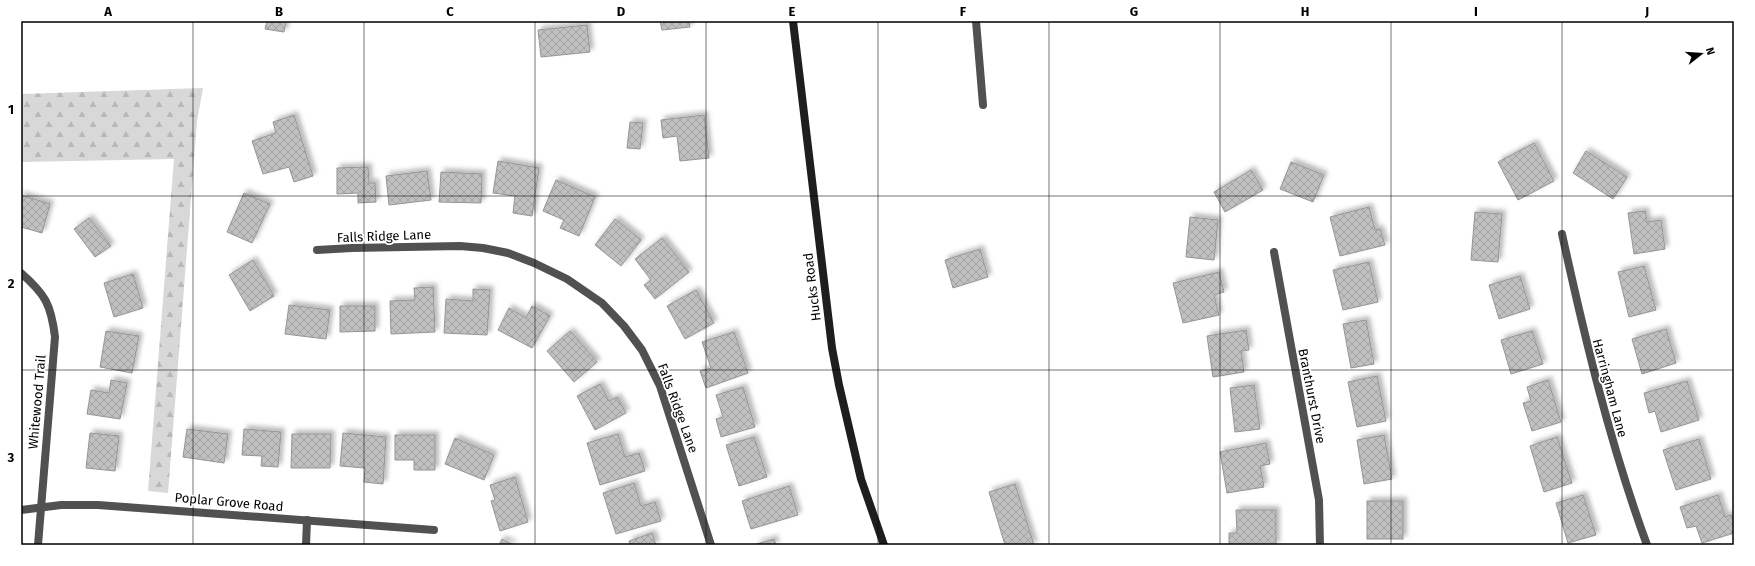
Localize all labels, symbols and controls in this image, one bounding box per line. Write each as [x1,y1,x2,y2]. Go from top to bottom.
text: A [103,4,112,19]
text: B [275,4,283,19]
text: C [446,4,454,19]
text: D [617,4,626,19]
text: E [789,4,796,19]
text: F [960,4,967,19]
text: G [1130,4,1138,19]
text: H [1301,4,1309,19]
text: I [1474,4,1478,19]
text: J [1644,4,1649,19]
north arrow [1681,34,1721,74]
text: N [1703,46,1717,57]
text: 1 [8,102,14,117]
street label: Falls Ridge Lane [337,227,431,245]
street label: Hucks Road [800,252,824,322]
text: 2 [8,276,15,291]
street label: Harringham Lane [1590,337,1630,439]
street label: Branthurst Drive [1295,347,1329,445]
street label: Whitewood Trail [25,354,49,450]
street label: Falls Ridge Lane [655,361,701,455]
text: 3 [7,450,15,465]
street label: Poplar Grove Road [174,490,284,514]

